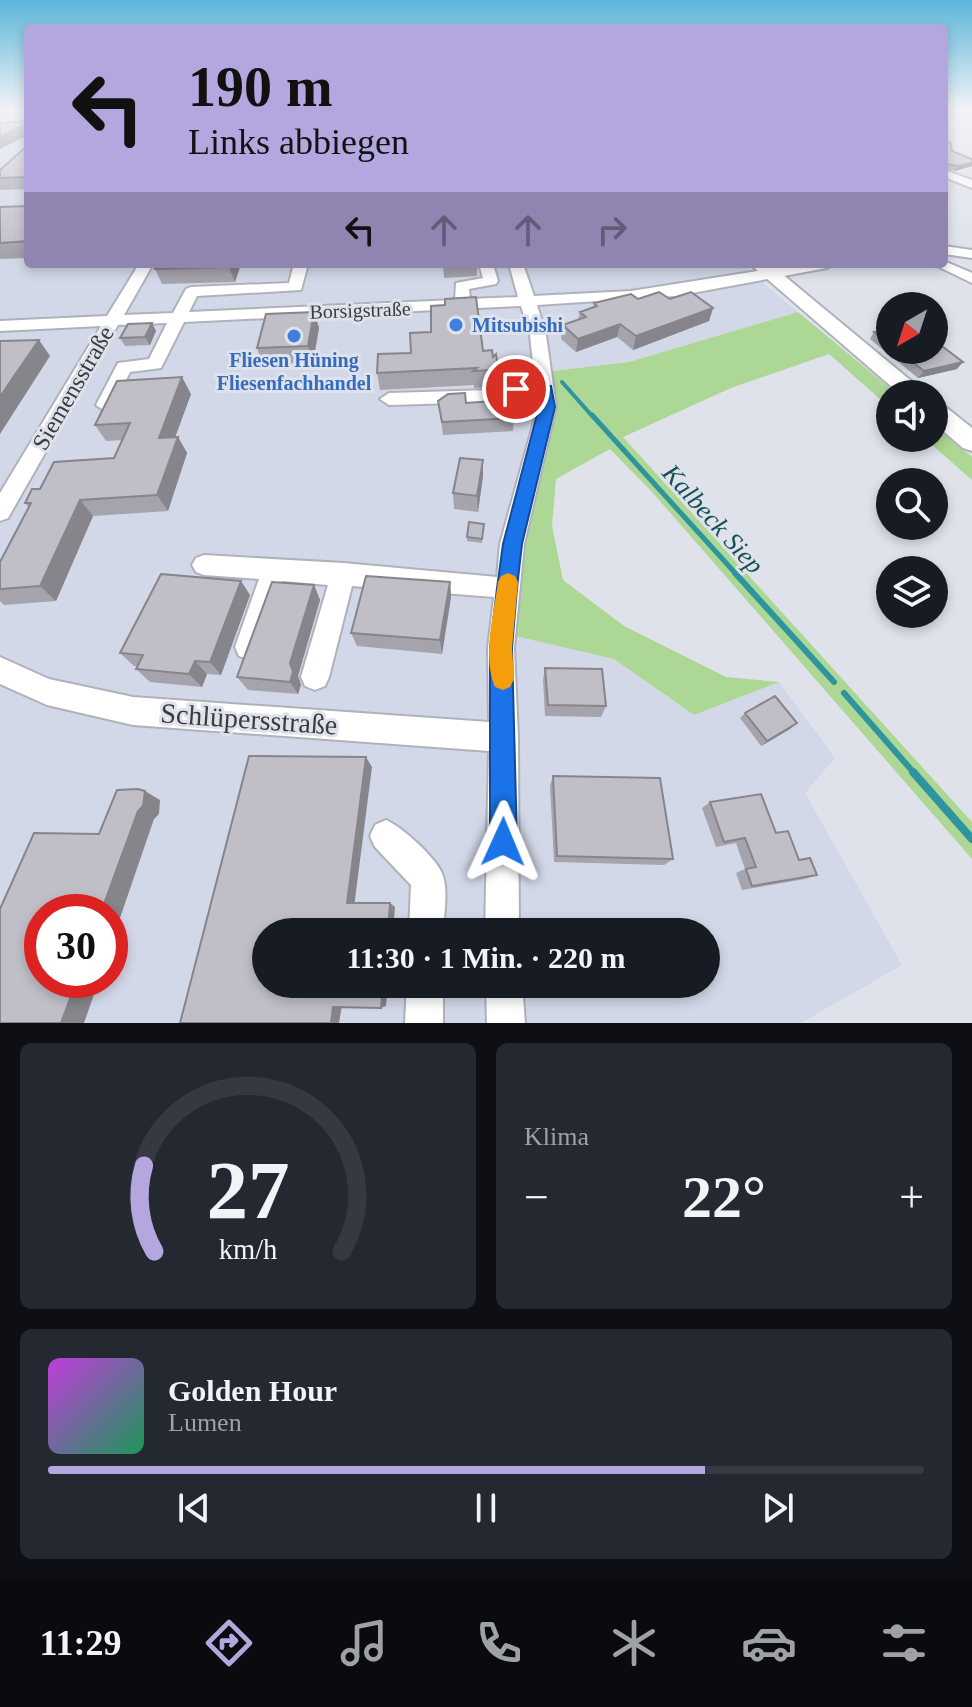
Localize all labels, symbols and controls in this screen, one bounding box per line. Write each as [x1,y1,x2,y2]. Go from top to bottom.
icon: left [56,56,160,160]
text: 190 m [188,56,333,118]
text: Links abbiegen [188,122,409,162]
icon: left [338,208,382,252]
icon: ahead [422,208,466,252]
icon: ahead [506,208,550,252]
icon: right [590,208,634,252]
north arrow [876,292,948,364]
map controls [876,292,948,628]
street label: Borsigstraße [309,297,411,324]
place label: Mitsubishi [472,314,564,336]
marker: Mitsubishi [447,316,465,334]
street label: Siemensstraße [27,321,119,455]
marker: Fliesen Hüning Fliesenfachhandel [285,327,303,345]
place label: Fliesen Hüning Fliesenfachhandel [217,349,372,394]
pin [482,355,550,423]
icon: arrive [494,367,538,411]
button: sound [876,380,948,452]
water label: Kalbeck Siep [656,458,769,579]
button: search [876,468,948,540]
button: layers [876,556,948,628]
street label: Schlüpersstraße [159,697,339,741]
position arrow [461,800,545,884]
speed limit sign: 30 [24,894,128,998]
text: 11:30 · 1 Min. · 220 m [346,941,626,974]
text: Klima [524,1122,589,1151]
text: 27 [206,1144,290,1236]
text: 22° [682,1164,766,1230]
text: − [524,1173,549,1222]
text: + [899,1173,924,1222]
text: km/h [219,1234,277,1265]
text: Golden Hour [168,1374,337,1407]
text: Lumen [168,1408,242,1437]
icon: previous [172,1486,216,1530]
icon: pause [464,1486,508,1530]
icon: next [756,1486,800,1530]
icon: directions [201,1615,257,1671]
icon: music [336,1615,392,1671]
icon: phone [471,1615,527,1671]
icon: climate [606,1615,662,1671]
icon: car [741,1615,797,1671]
icon: filters [876,1615,932,1671]
text: 11:29 [40,1623,122,1663]

